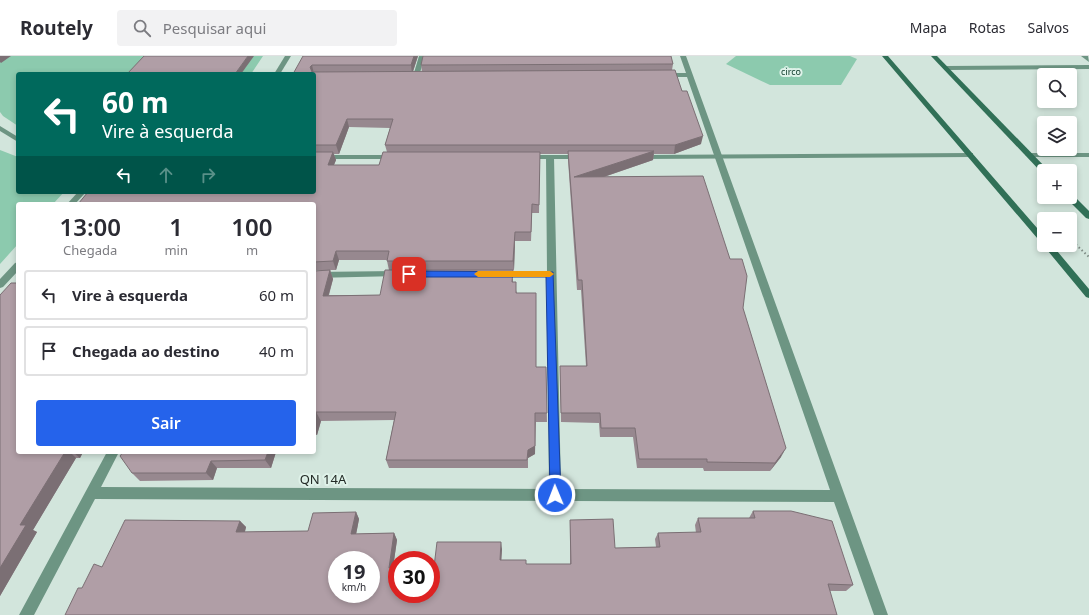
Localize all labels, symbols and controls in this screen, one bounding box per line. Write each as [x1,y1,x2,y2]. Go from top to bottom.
search box [117,10,397,46]
text: Routely [20,15,93,41]
icon: search [131,17,153,39]
text: Pesquisar aqui [163,18,266,38]
text: Mapa [910,18,947,37]
text: Rotas [969,18,1006,37]
text: Salvos [1028,18,1069,37]
park label: circo [781,65,801,78]
map controls [1037,68,1077,252]
button: search [1037,68,1077,108]
text: 60 m [102,83,169,121]
icon: left [36,88,88,140]
button: layers [1037,116,1077,156]
text: Vire à esquerda [102,119,234,143]
icon: left [113,164,135,186]
icon: ahead [155,164,177,186]
icon: right [197,164,219,186]
button: + [1037,164,1077,204]
text: 13:00 [59,210,121,243]
text: 1 [169,210,183,243]
text: 100 [231,210,273,243]
button: − [1037,212,1077,252]
text: Chegada [63,241,117,259]
text: min [164,241,188,259]
text: m [246,241,258,259]
pin [392,257,426,291]
icon: arrive [398,263,420,285]
icon: left [38,284,60,306]
text: Vire à esquerda [72,285,188,305]
text: 60 m [259,285,294,305]
icon: arrive [38,340,60,362]
text: Chegada ao destino [72,341,220,361]
text: 40 m [259,341,294,361]
button: Sair [36,400,296,446]
street label: QN 14A [300,470,347,488]
position arrow [534,474,576,516]
speed limit sign: 30 [388,551,440,603]
text: 19 [343,558,365,585]
text: km/h [342,580,366,594]

